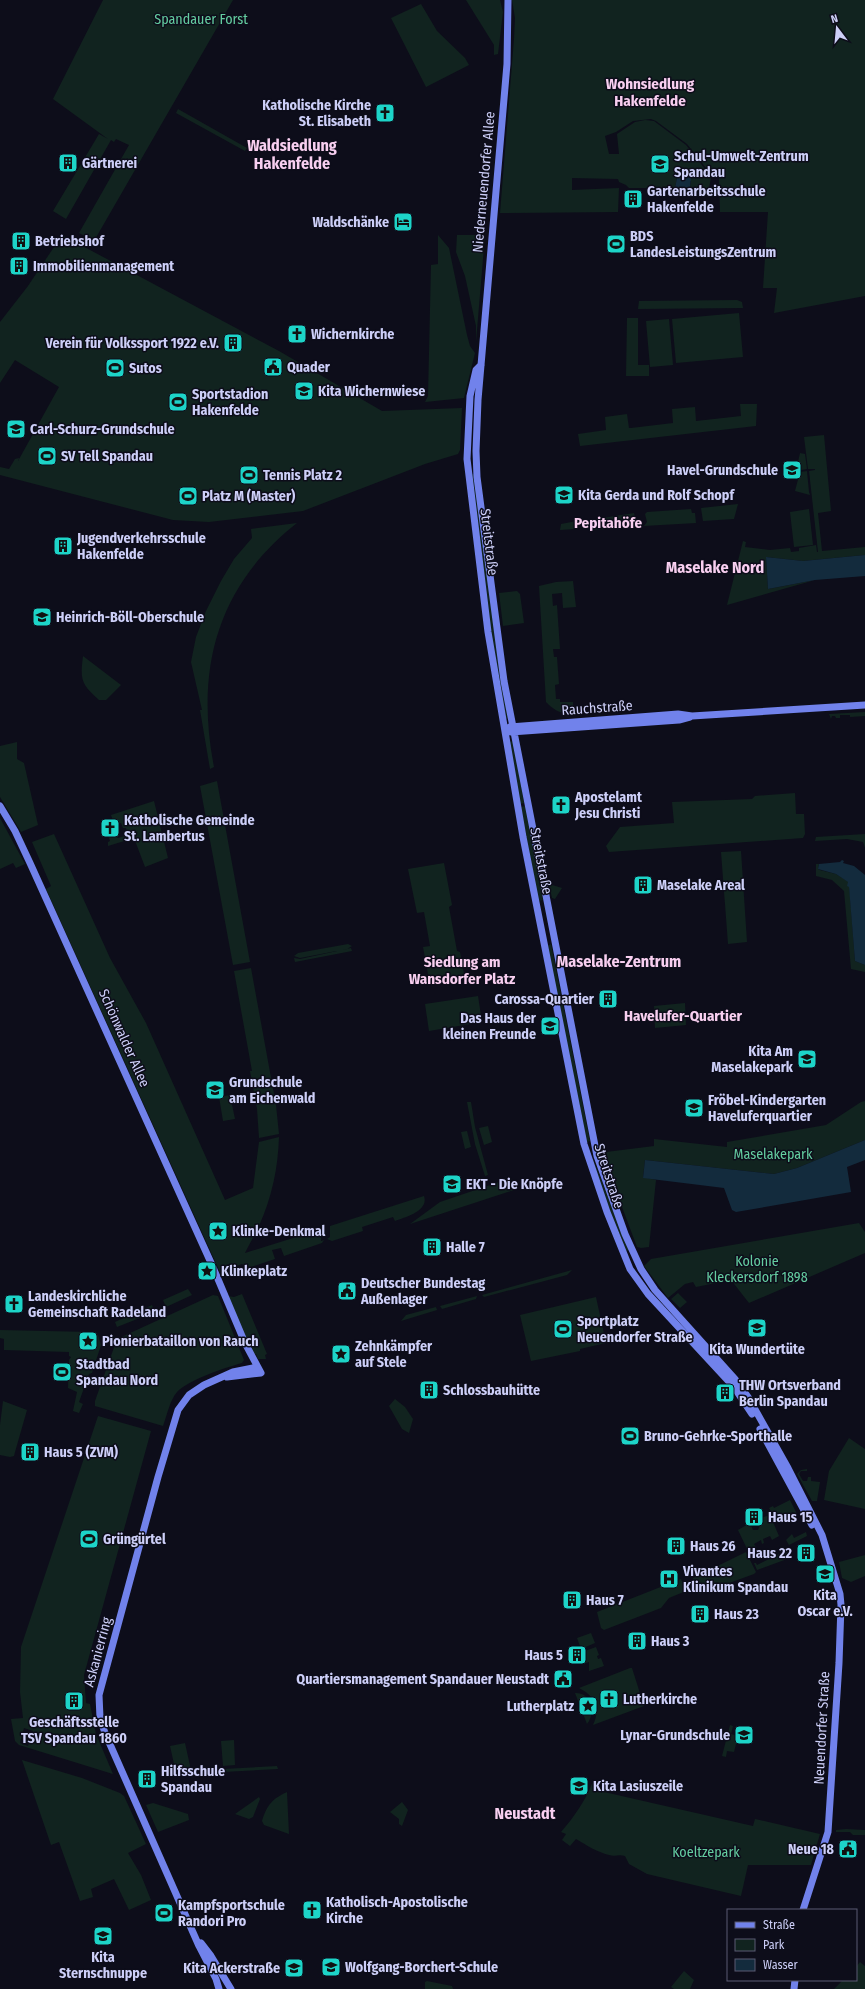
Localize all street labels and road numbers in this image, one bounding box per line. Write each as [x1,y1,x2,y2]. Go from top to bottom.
street label: Niederneuendorfer Allee [469,111,499,253]
street label: Streitstraße [476,508,502,577]
street label: Rauchstraße [561,697,633,719]
street label: Streitstraße [526,826,556,896]
street label: Schönwalder Allee [95,986,153,1090]
street label: Streitstraße [591,1141,628,1211]
street label: Askanierring [81,1615,116,1689]
street label: Neuendorfer Straße [811,1671,833,1785]

